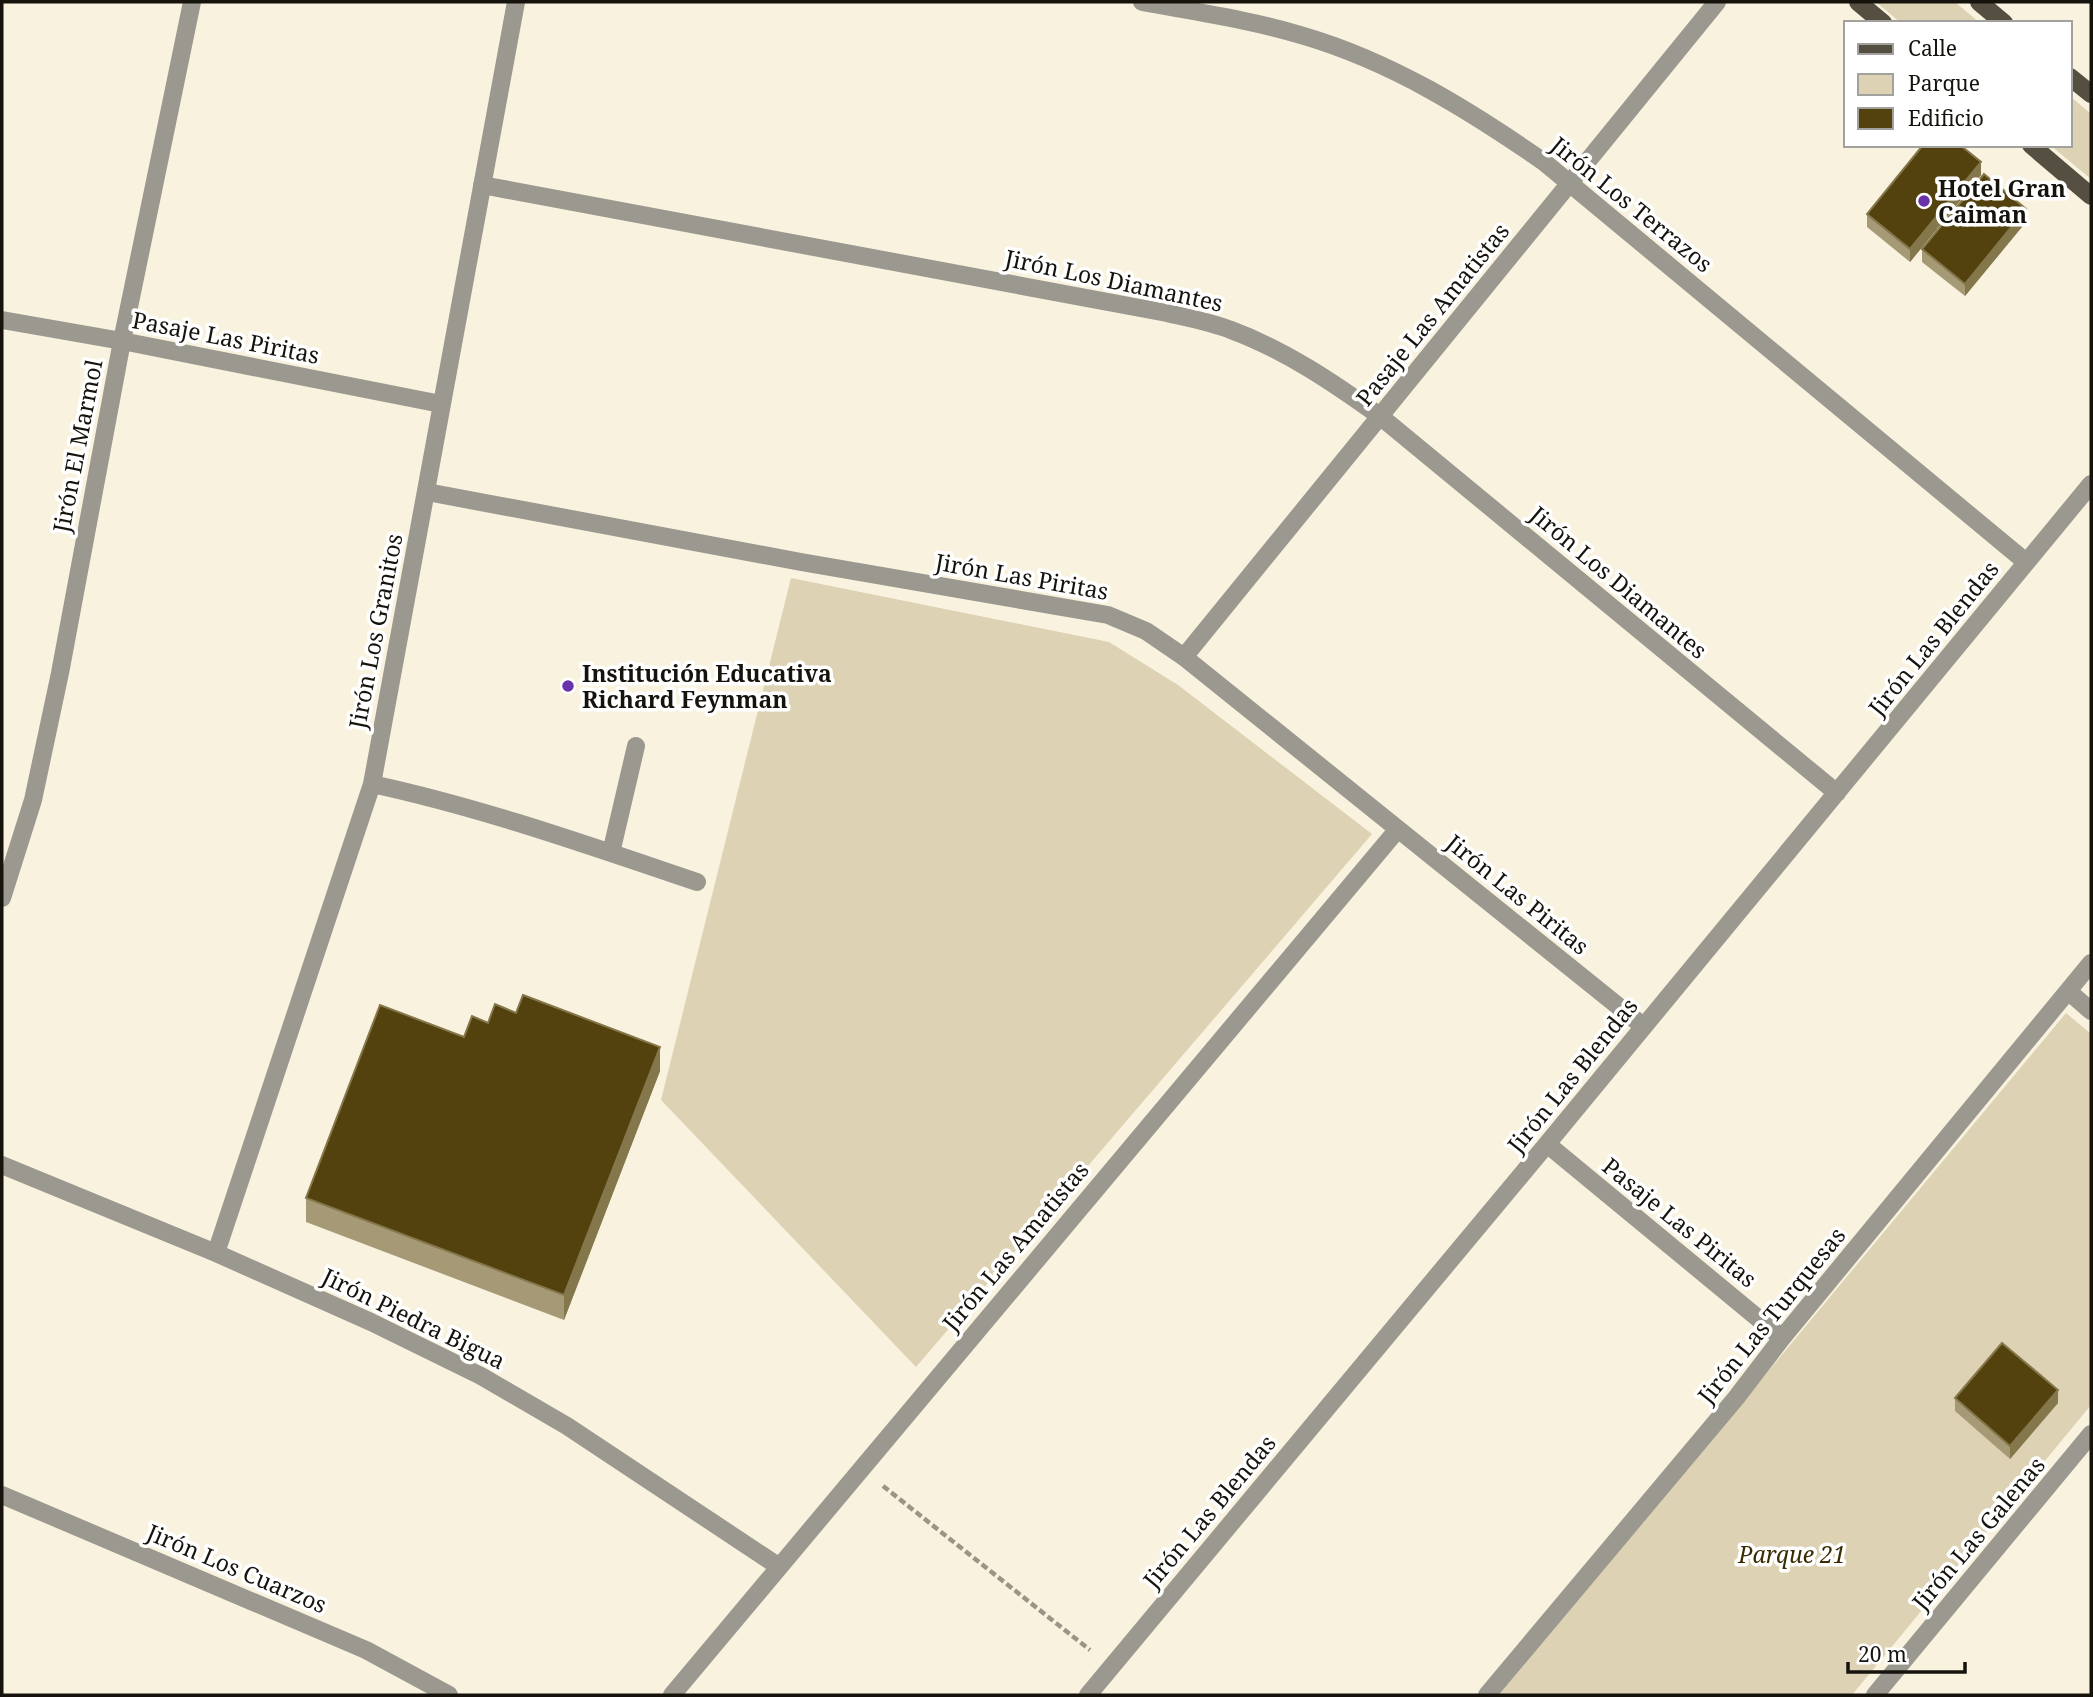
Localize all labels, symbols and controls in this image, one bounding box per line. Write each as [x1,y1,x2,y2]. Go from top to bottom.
legend [1844,21,2072,147]
text: Calle [1908,34,1957,62]
text: Parque [1908,69,1980,97]
text: Edificio [1908,104,1984,132]
street label: Jirón Los Terrazos [1544,128,1719,279]
place label: Hotel Gran Caiman [1938,172,2066,230]
marker: Hotel Gran Caiman [1916,193,1932,209]
street label: Pasaje Las Amatistas [1348,216,1516,412]
street label: Jirón Los Diamantes [1001,241,1226,319]
street label: Pasaje Las Piritas [130,303,322,371]
street label: Jirón El Marmol [44,357,109,536]
street label: Jirón Los Diamantes [1523,498,1714,666]
street label: Jirón Los Granitos [340,531,410,732]
street label: Jirón Las Piritas [932,545,1111,607]
street label: Jirón Las Blendas [1860,554,2006,723]
place label: Institución Educativa Richard Feynman [582,657,832,715]
marker: Institución Educativa Richard Feynman [560,678,576,694]
street label: Jirón Las Piritas [1439,826,1596,961]
street label: Jirón Las Blendas [1499,991,1645,1160]
street label: Pasaje Las Piritas [1596,1150,1764,1294]
street label: Jirón Las Amatistas [934,1154,1095,1338]
street label: Jirón Las Turquesas [1689,1220,1852,1411]
street label: Jirón Piedra Bigua [316,1259,511,1376]
street label: Jirón Las Blendas [1135,1428,1283,1595]
street label: Jirón Las Galenas [1904,1450,2052,1617]
street label: Jirón Los Cuarzos [141,1515,332,1620]
park label: Parque 21 [1737,1538,1846,1570]
scale bar [1848,1630,1965,1674]
text: 20 m [1858,1640,1907,1668]

